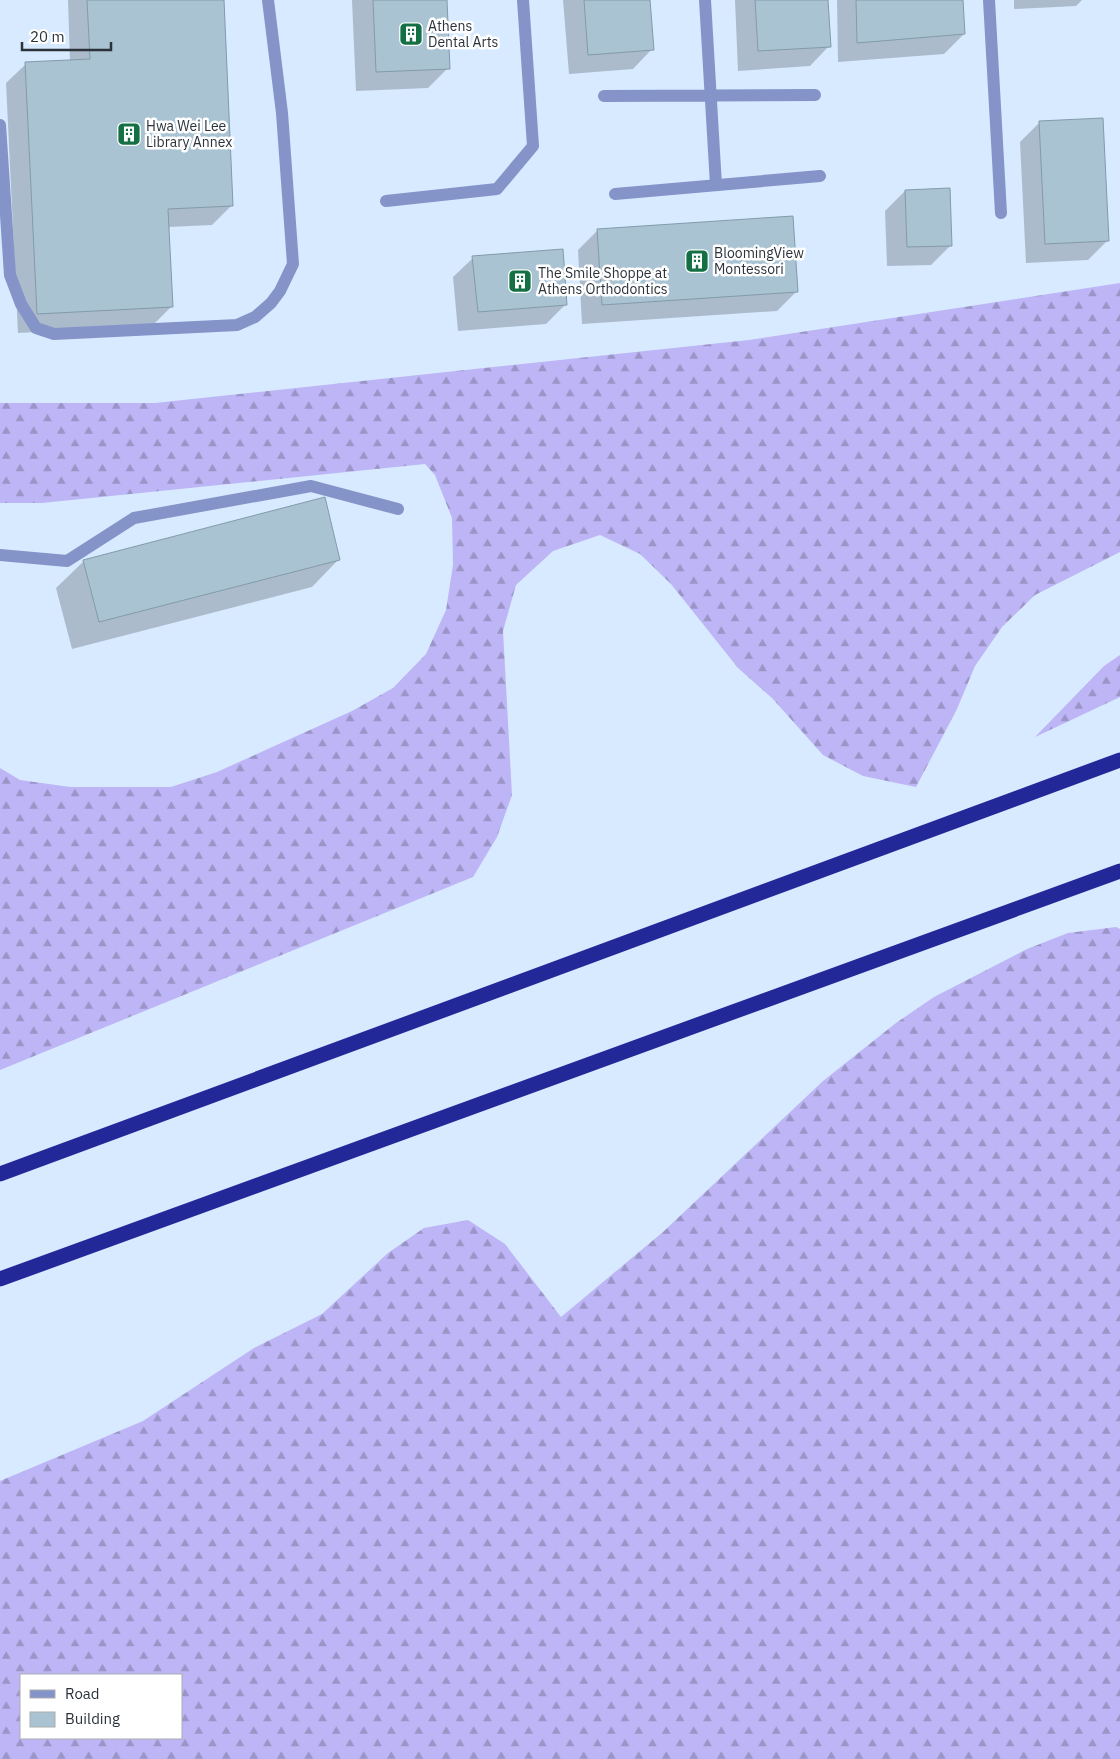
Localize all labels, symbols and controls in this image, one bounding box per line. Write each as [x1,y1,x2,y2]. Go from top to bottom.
place label: Athens Dental Arts [428,17,499,51]
scale bar [22,20,111,52]
building icon: Athens Dental Arts [398,21,424,47]
text: 20 m [30,27,65,46]
place label: Hwa Wei Lee Library Annex [146,117,232,151]
building icon: Hwa Wei Lee Library Annex [116,121,142,147]
place label: BloomingView Montessori [714,244,804,278]
building icon: BloomingView Montessori [684,248,710,274]
place label: The Smile Shoppe at Athens Orthodontics [538,264,668,298]
building icon: The Smile Shoppe at Athens Orthodontics [507,268,533,294]
legend [20,1674,182,1739]
text: Road [65,1684,100,1703]
text: Building [65,1709,120,1728]

